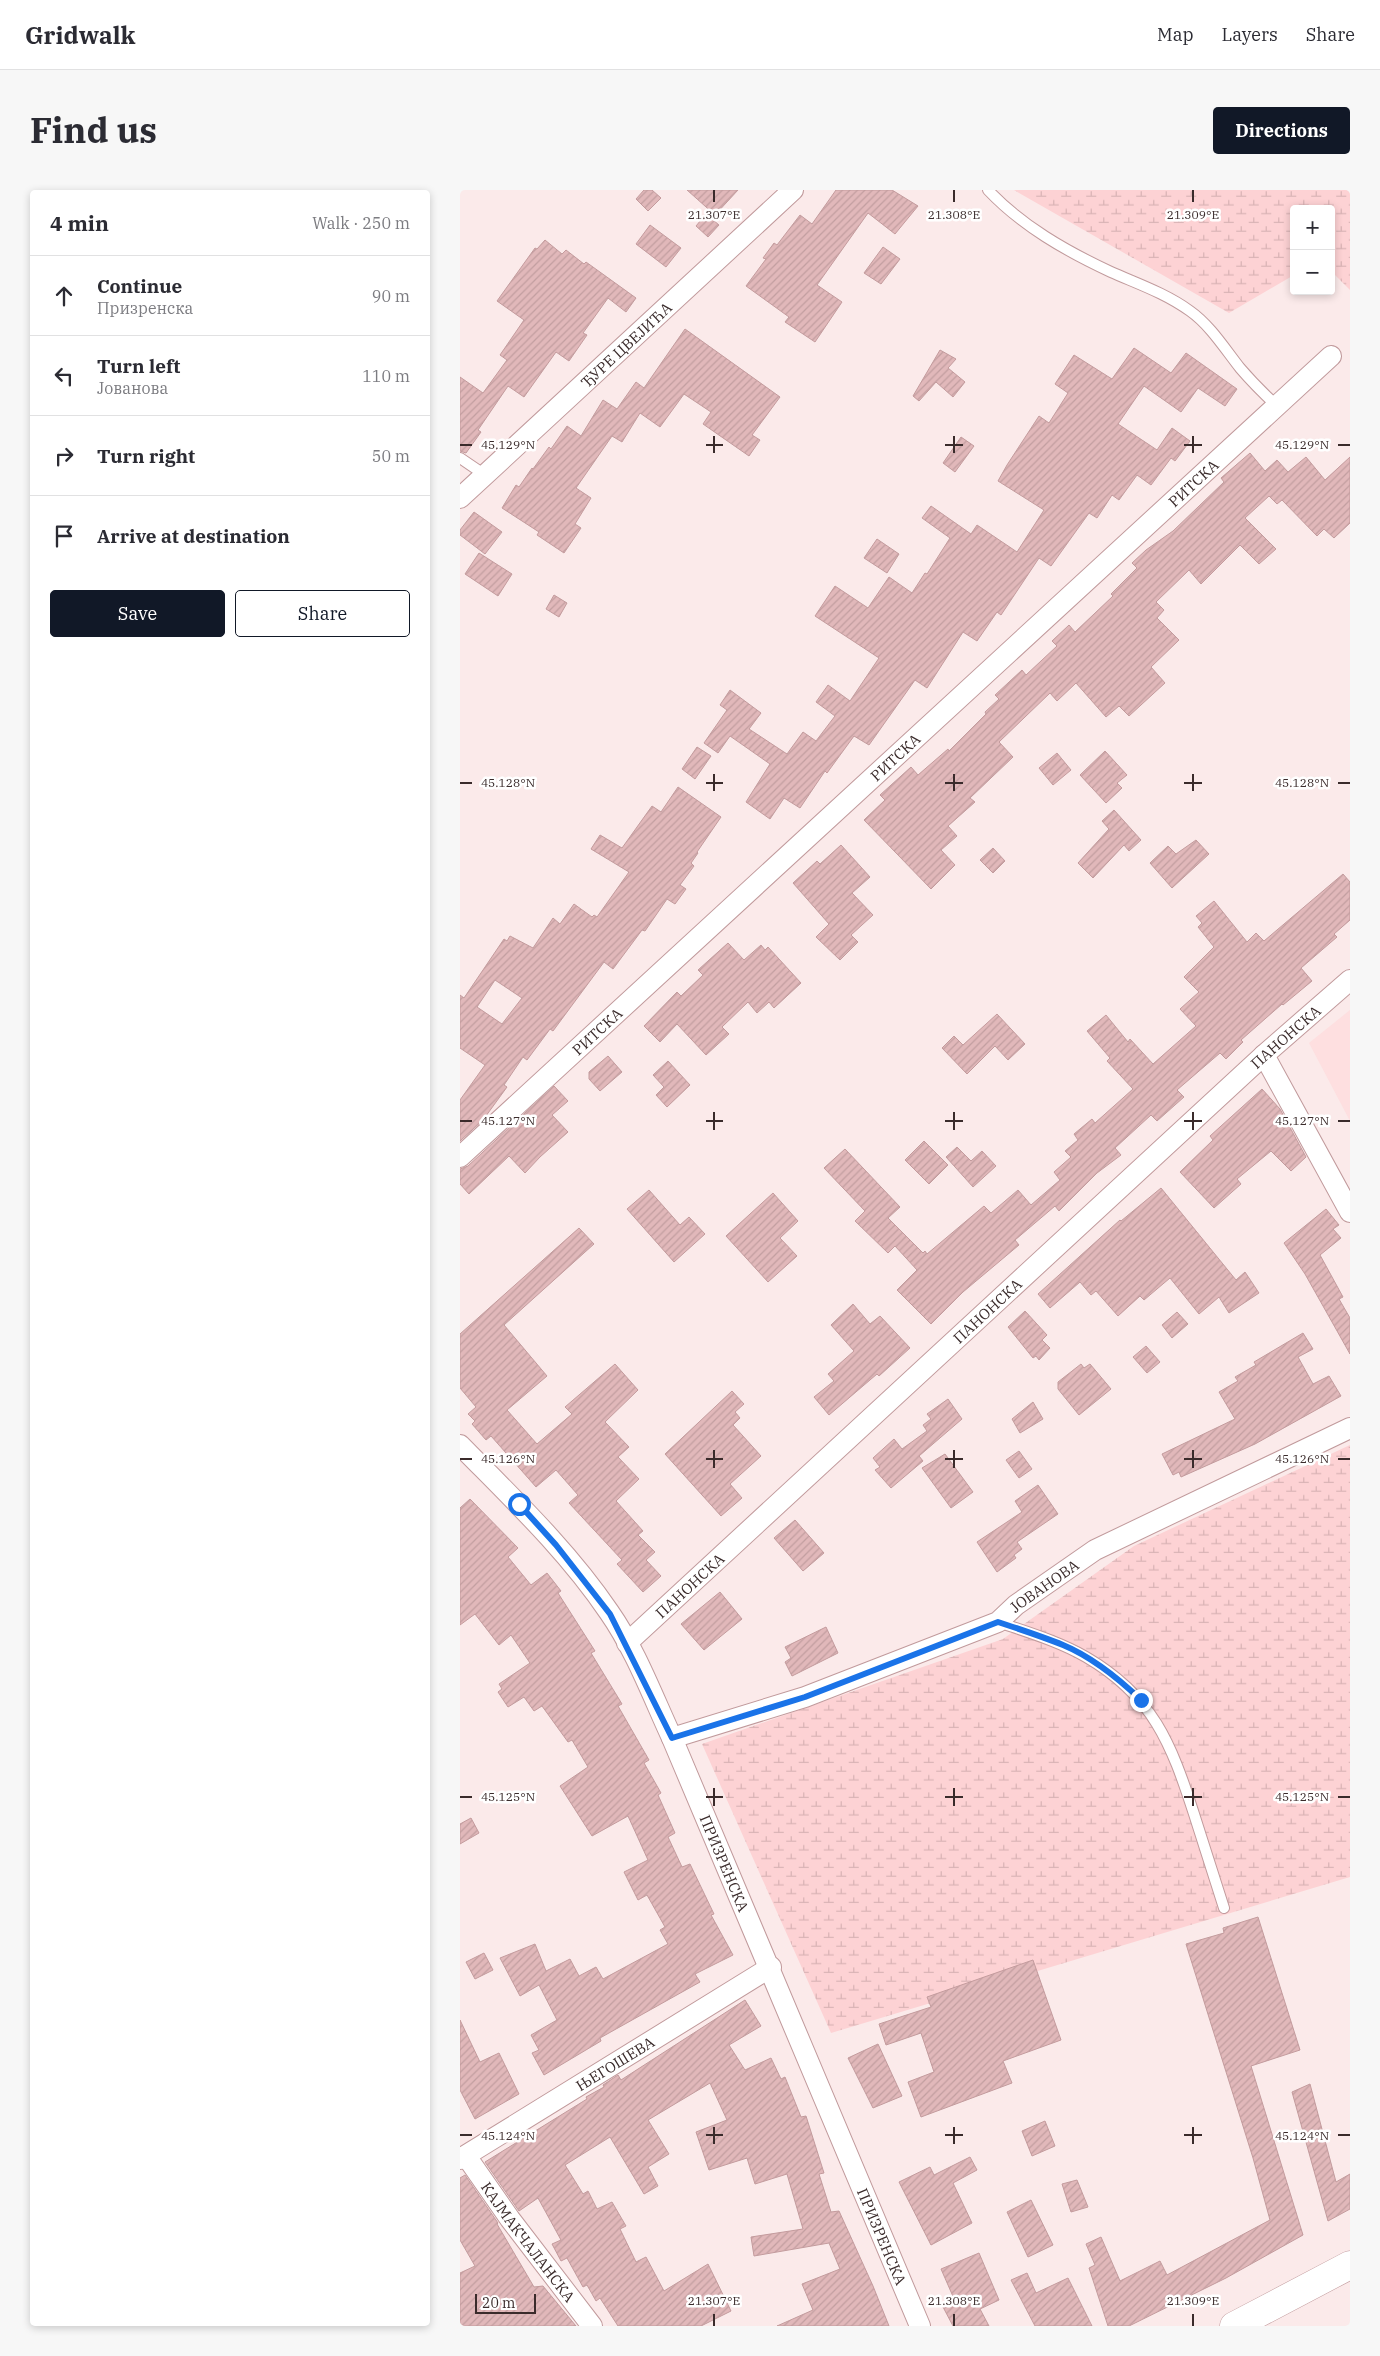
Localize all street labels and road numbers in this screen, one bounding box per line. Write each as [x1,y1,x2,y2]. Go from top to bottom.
street label: ЂУРЕ ЦВЕЈИЋА [576,297,676,391]
street label: РИТСКА [1164,455,1223,511]
street label: РИТСКА [866,729,925,785]
street label: ПАНОНСКА [1246,1000,1325,1072]
street label: РИТСКА [568,1003,626,1059]
street label: ПАНОНСКА [949,1274,1026,1347]
street label: ПАНОНСКА [651,1548,728,1622]
street label: ЈОВАНОВА [1005,1554,1083,1616]
street label: ПРИЗРЕНСКА [696,1812,754,1915]
street label: ЊЕГОШЕВА [572,2032,658,2095]
street label: КАЈМАКЧАЛАНСКА [477,2178,580,2306]
street label: ПРИЗРЕНСКА [853,2185,911,2288]

